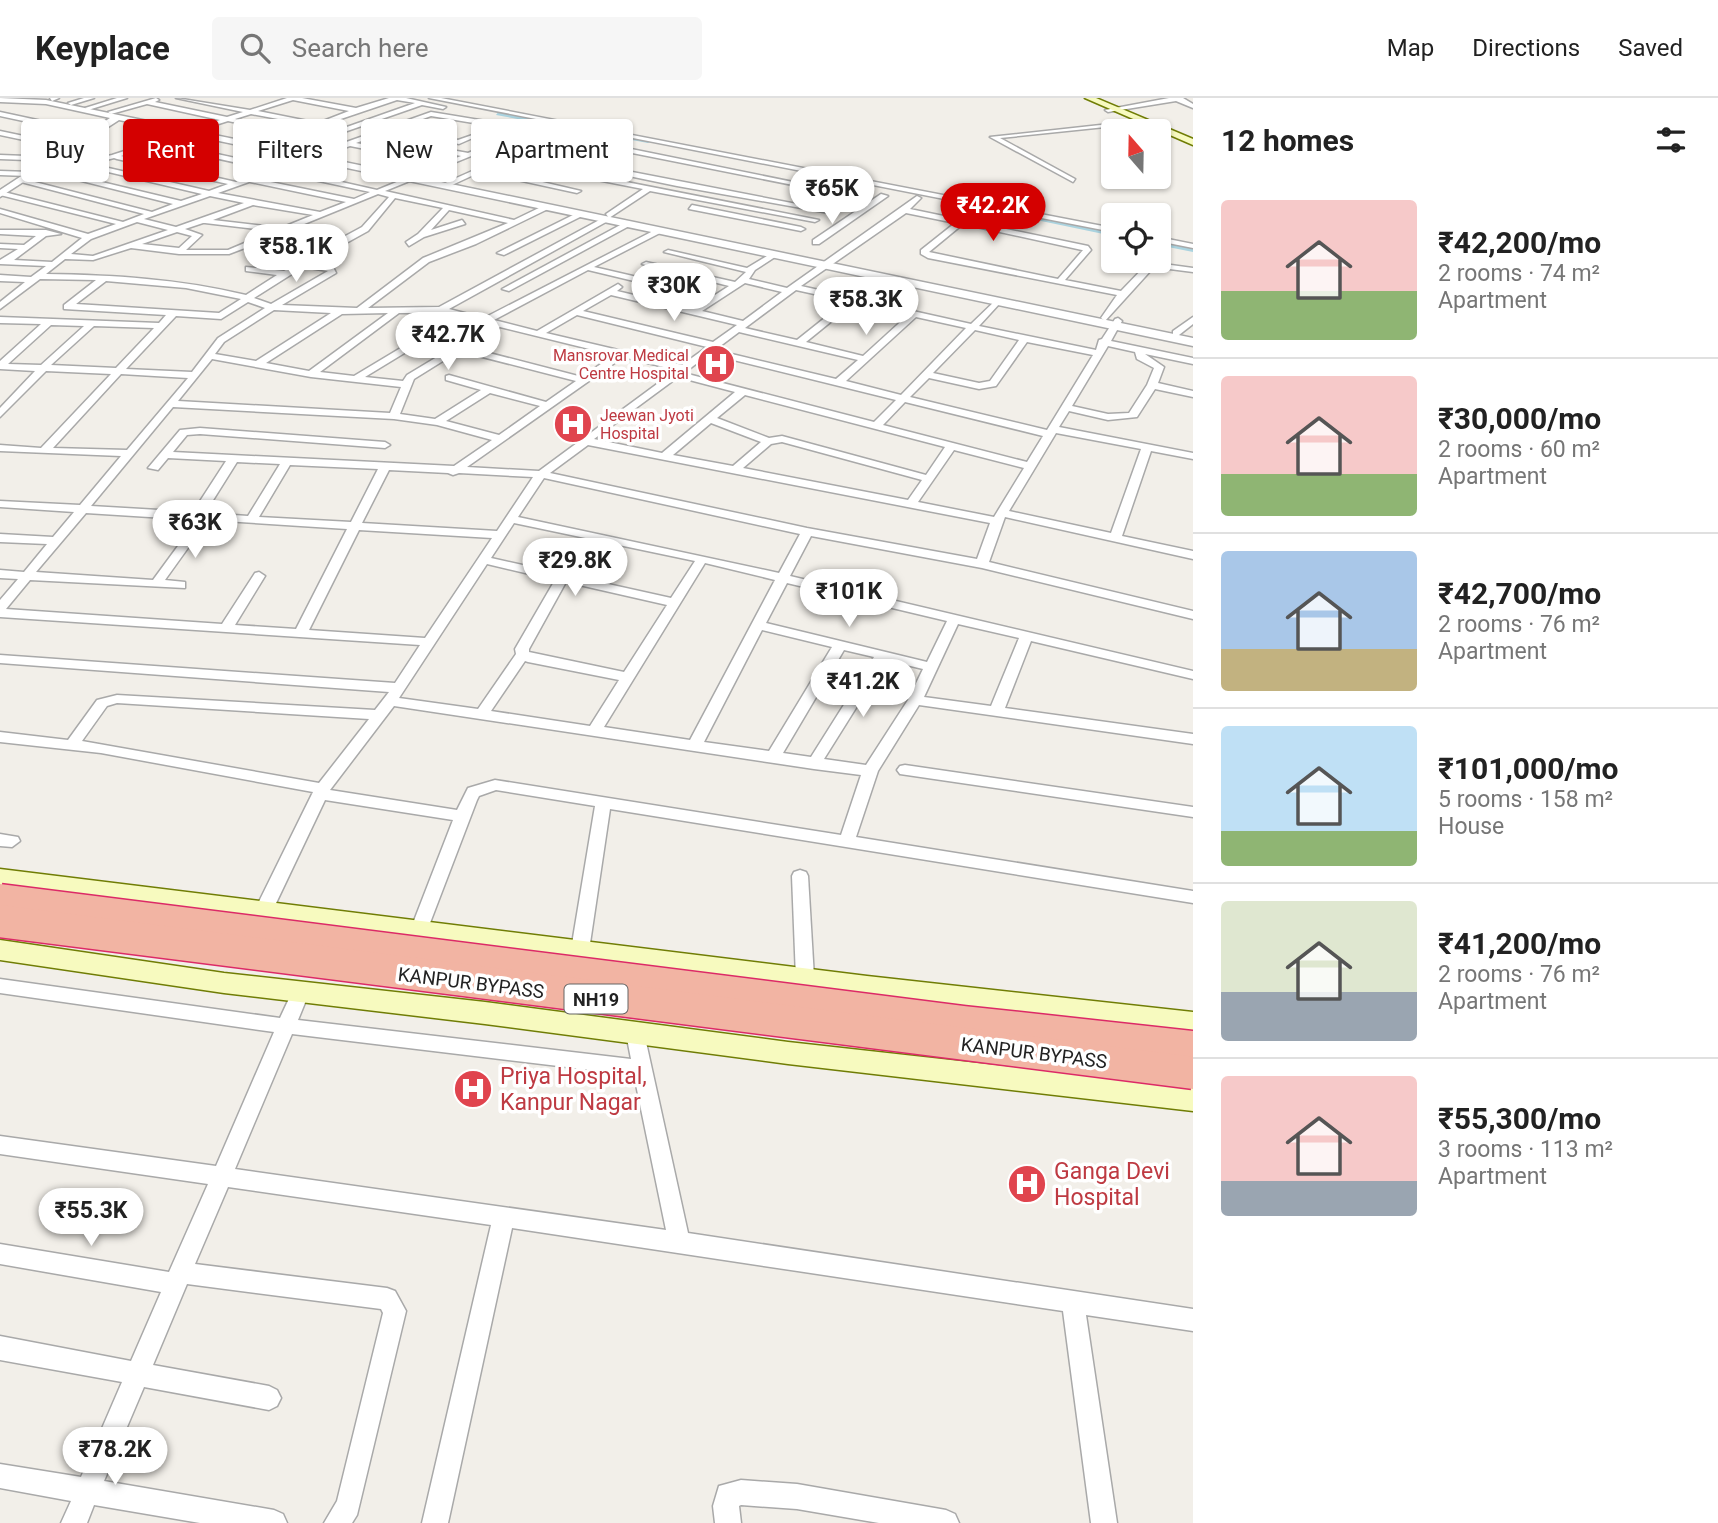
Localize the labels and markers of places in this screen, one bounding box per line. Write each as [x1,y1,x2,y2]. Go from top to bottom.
pin: ₹65K [791,166,873,226]
pin: ₹42.2K [936,184,1050,243]
pin: ₹58.1K [239,225,353,284]
pin: ₹30K [633,264,715,323]
pin: ₹58.3K [809,278,923,337]
pin: ₹42.7K [391,313,505,372]
hospital icon: Mansrovar Medical Centre Hospital [695,343,737,385]
place label: Mansrovar Medical Centre Hospital [553,346,689,383]
hospital icon: Jeewan Jyoti Hospital [552,403,594,445]
place label: Jeewan Jyoti Hospital [600,406,694,443]
pin: ₹63K [154,500,236,560]
pin: ₹29.8K [518,538,632,598]
pin: ₹101K [800,570,898,629]
pin: ₹41.2K [806,660,920,719]
place label: Priya Hospital, Kanpur Nagar [500,1063,647,1116]
hospital icon: Priya Hospital, Kanpur Nagar [452,1068,494,1110]
place label: Ganga Devi Hospital [1054,1158,1170,1211]
hospital icon: Ganga Devi Hospital [1006,1163,1048,1205]
pin: ₹55.3K [34,1188,148,1248]
pin: ₹78.2K [58,1428,172,1487]

